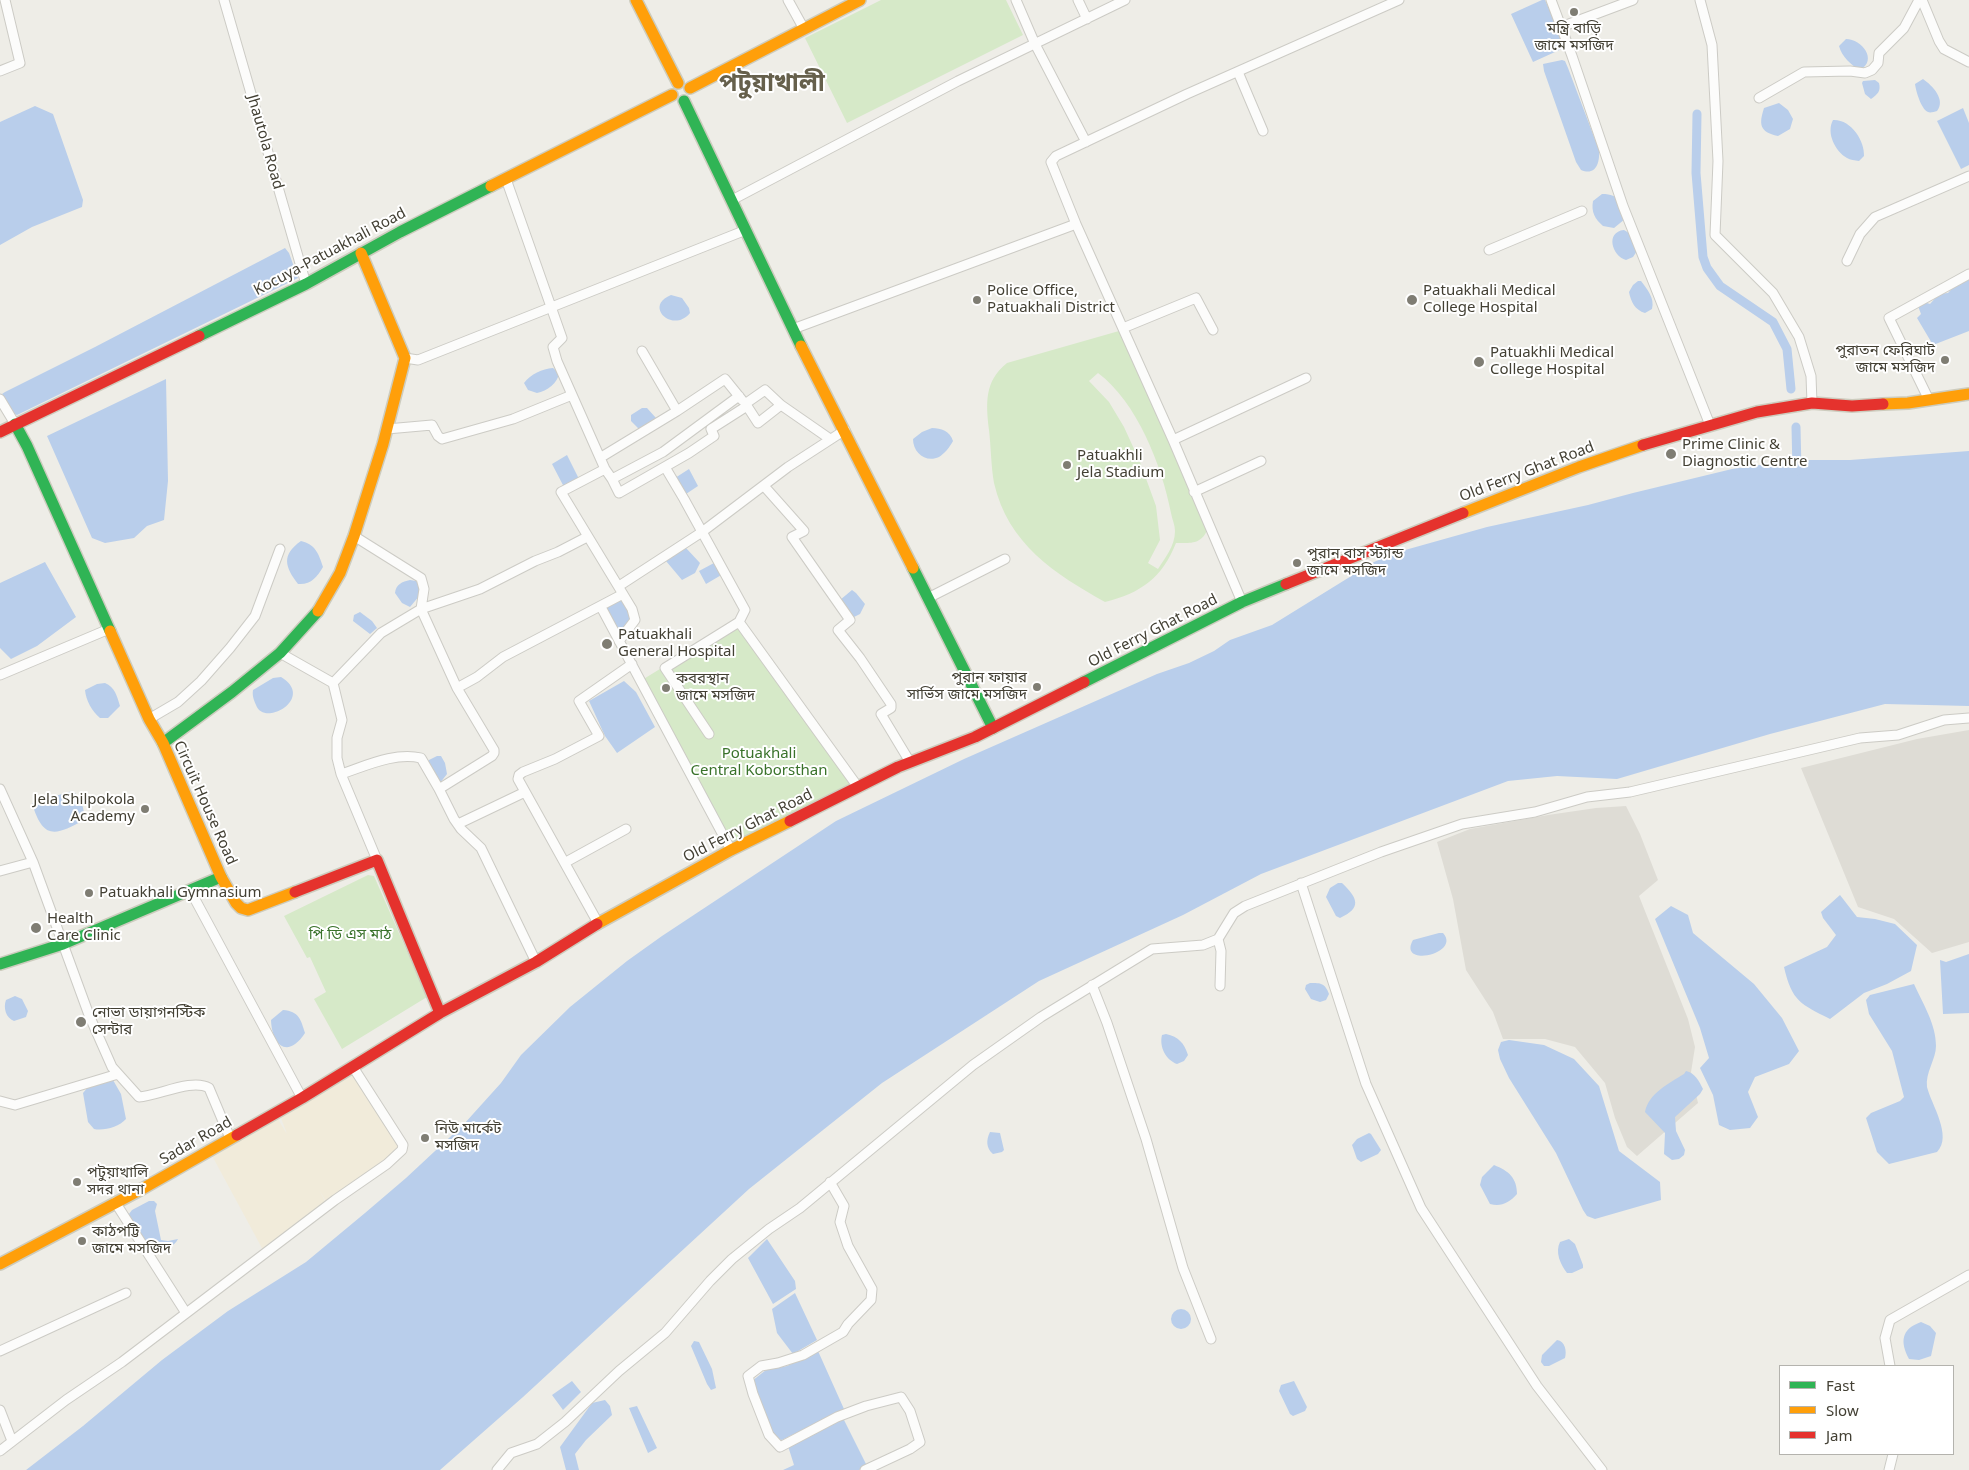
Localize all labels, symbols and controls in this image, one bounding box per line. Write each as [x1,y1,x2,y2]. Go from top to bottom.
marker: মন্ত্রি বাড়ি জামে মসজিদ [1568,6,1580,18]
place label: মন্ত্রি বাড়ি জামে মসজিদ [1534,20,1614,55]
district label: পটুয়াখালী [719,69,825,99]
street label: Jhautola Road [243,93,287,191]
street label: Kocuya-Patuakhali Road [251,204,409,300]
place label: Police Office, Patuakhali District [987,282,1115,317]
place label: Patuakhali Medical College Hospital [1423,282,1556,317]
marker: Patuakhali Medical College Hospital [1405,293,1419,307]
marker: Police Office, Patuakhali District [971,294,983,306]
place label: পুরাতন ফেরিঘাট জামে মসজিদ [1835,342,1935,377]
place label: Patuakhli Medical College Hospital [1490,344,1614,379]
marker: পুরাতন ফেরিঘাট জামে মসজিদ [1939,354,1951,366]
marker: Patuakhli Medical College Hospital [1472,355,1486,369]
place label: Prime Clinic & Diagnostic Centre [1682,436,1807,471]
street label: Old Ferry Ghat Road [1457,438,1597,506]
place label: Patuakhli Jela Stadium [1077,447,1164,482]
marker: Prime Clinic & Diagnostic Centre [1664,447,1678,461]
marker: Patuakhli Jela Stadium [1061,459,1073,471]
place label: পুরান বাস স্ট্যান্ড জামে মসজিদ [1307,545,1403,580]
marker: পুরান বাস স্ট্যান্ড জামে মসজিদ [1291,557,1303,569]
street label: Old Ferry Ghat Road [1085,591,1221,671]
place label: Patuakhali General Hospital [618,626,735,661]
marker: Patuakhali General Hospital [600,637,614,651]
place label: পুরান ফায়ার সার্ভিস জামে মসজিদ [907,669,1027,704]
place label: কবরস্থান জামে মসজিদ [676,670,755,705]
marker: পুরান ফায়ার সার্ভিস জামে মসজিদ [1031,681,1043,693]
marker: কবরস্থান জামে মসজিদ [660,682,672,694]
street label: Circuit House Road [170,738,240,868]
park label: Potuakhali Central Koborsthan [690,745,828,780]
street label: Old Ferry Ghat Road [680,786,816,866]
place label: Jela Shilpokola Academy [33,791,135,826]
marker: Jela Shilpokola Academy [139,803,151,815]
place label: Patuakhali Gymnasium [99,884,262,902]
marker: Patuakhali Gymnasium [83,887,95,899]
place label: Health Care Clinic [47,910,121,945]
marker: Health Care Clinic [29,921,43,935]
park label: পি ডি এস মাঠ [309,926,391,944]
place label: নোভা ডায়াগনস্টিক সেন্টার [92,1004,205,1039]
marker: নোভা ডায়াগনস্টিক সেন্টার [74,1015,88,1029]
street label: Sadar Road [157,1113,235,1169]
place label: নিউ মার্কেট মসজিদ [435,1120,501,1155]
marker: নিউ মার্কেট মসজিদ [419,1132,431,1144]
place label: পটুয়াখালি সদর থানা [87,1164,148,1199]
marker: পটুয়াখালি সদর থানা [71,1176,83,1188]
place label: কাঠপট্টি জামে মসজিদ [92,1223,171,1258]
marker: কাঠপট্টি জামে মসজিদ [76,1235,88,1247]
legend [1779,1365,1954,1455]
text: Fast [1826,1375,1855,1395]
text: Slow [1826,1400,1859,1420]
text: Jam [1826,1425,1853,1445]

